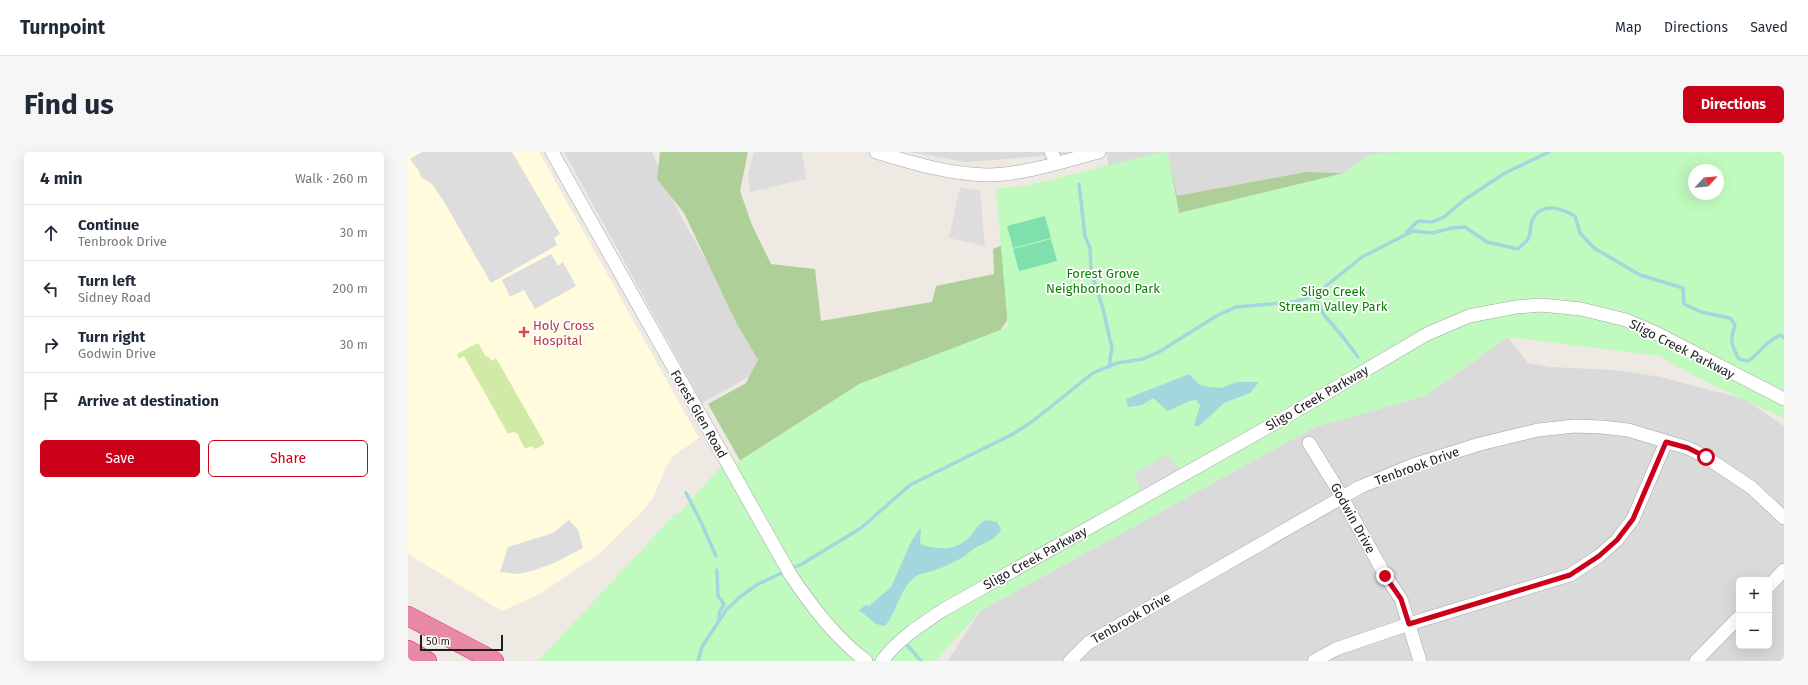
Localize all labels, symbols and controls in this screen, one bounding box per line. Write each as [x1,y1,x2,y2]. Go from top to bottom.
text: Turnpoint [20,16,105,39]
text: Map [1615,19,1642,36]
text: Directions [1664,19,1728,36]
text: Saved [1750,19,1788,36]
button: Directions [1683,86,1784,123]
text: Find us [24,88,114,121]
north arrow [1688,164,1724,200]
text: 4 min [40,168,83,189]
text: Walk · 260 m [295,171,368,186]
text: Continue [78,216,139,234]
icon: ahead [40,222,62,244]
text: 30 m [340,225,368,240]
text: Tenbrook Drive [78,234,167,249]
park label: Forest Grove Neighborhood Park [1046,266,1160,296]
text: Turn left [78,272,136,290]
icon: left [40,278,62,300]
text: 200 m [332,281,368,296]
park label: Sligo Creek Stream Valley Park [1279,284,1388,314]
text: Sidney Road [78,290,151,305]
street label: Sligo Creek Parkway [1627,316,1738,382]
place label: Holy Cross Hospital [533,318,594,348]
marker: Holy Cross Hospital [518,326,530,338]
text: Turn right [78,328,145,346]
icon: right [40,334,62,356]
text: 30 m [340,337,368,352]
text: Godwin Drive [78,346,156,361]
street label: Sligo Creek Parkway [1263,362,1372,434]
street label: Forest Glen Road [668,367,730,461]
icon: arrive [40,390,62,412]
text: Arrive at destination [78,392,219,410]
button: Save [40,440,200,477]
button: Share [208,440,368,477]
street label: Tenbrook Drive [1373,444,1461,488]
route start [1697,448,1715,466]
street label: Godwin Drive [1328,480,1378,556]
street label: Sligo Creek Parkway [981,523,1090,593]
route end [1376,567,1394,585]
map controls [1736,577,1772,649]
button: + [1736,577,1772,613]
street label: Tenbrook Drive [1089,589,1173,647]
button: − [1736,613,1772,649]
scale bar [420,633,503,652]
text: 50 m [426,635,450,648]

